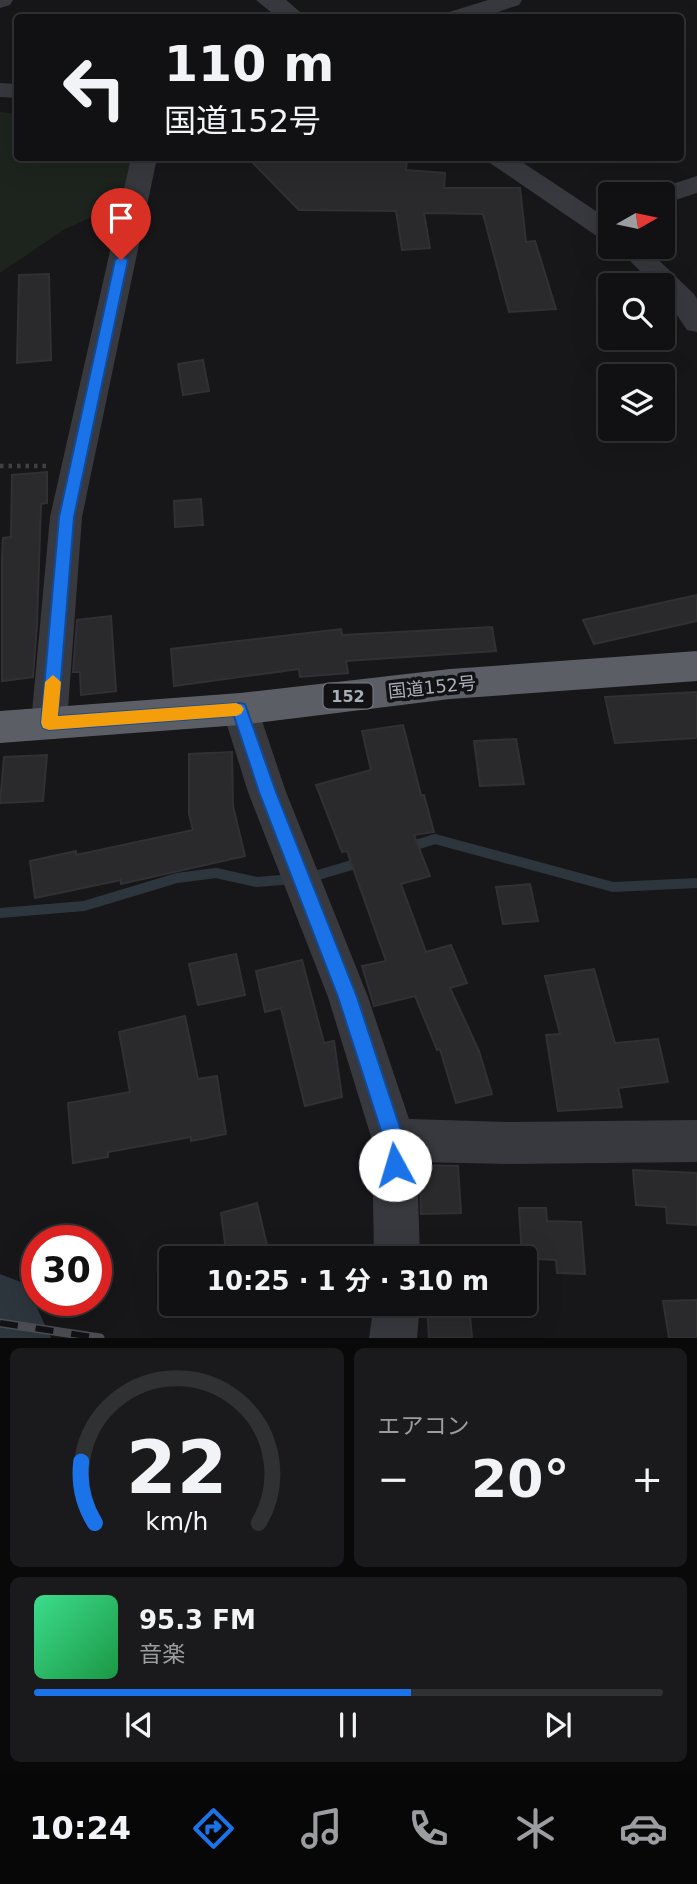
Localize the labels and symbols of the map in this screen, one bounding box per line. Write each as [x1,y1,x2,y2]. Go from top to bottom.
north arrow [598,182,676,259]
pin [91,188,151,260]
street label: 国道152号 [387,672,477,702]
road number: 152 [324,684,372,708]
position arrow [358,1128,432,1202]
speed limit sign: 30 [21,1225,112,1316]

